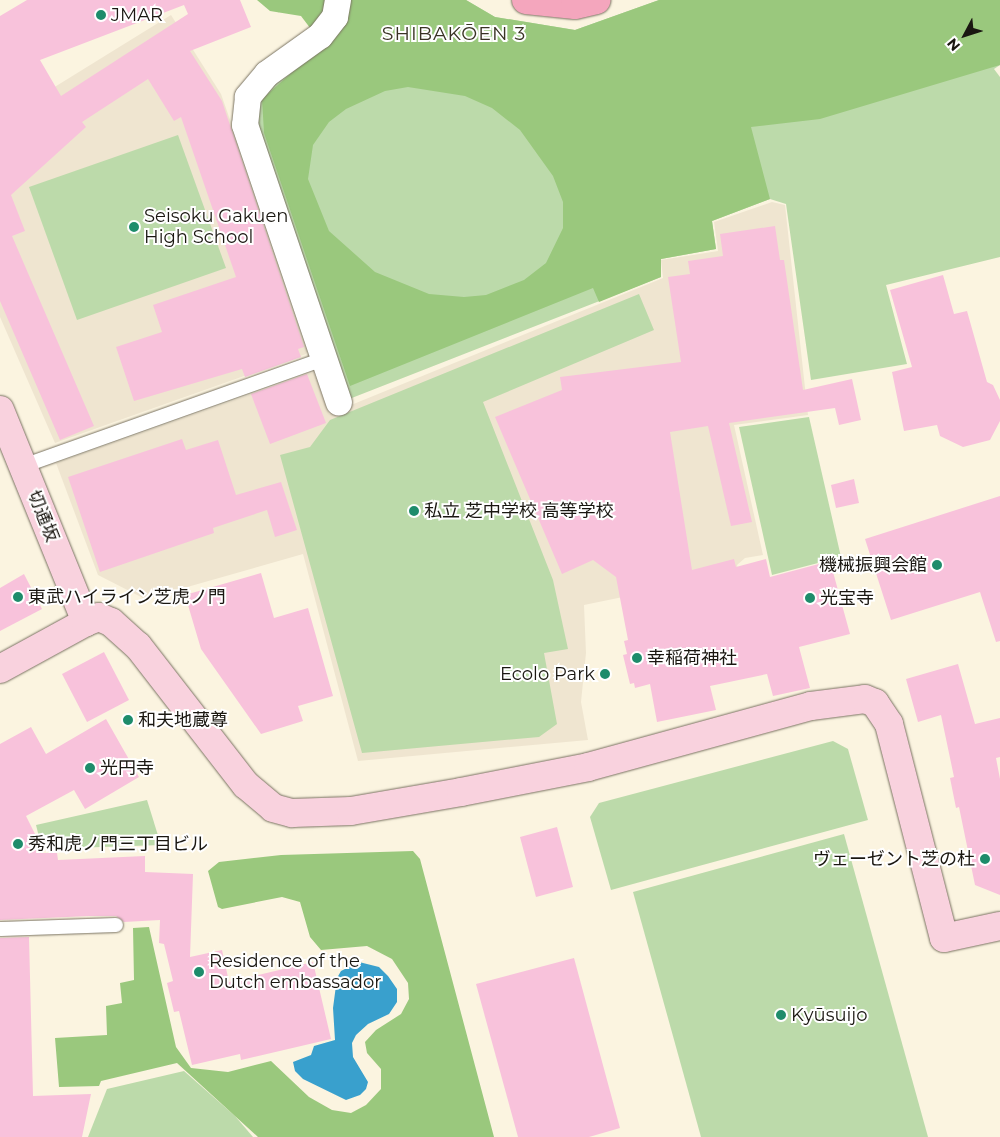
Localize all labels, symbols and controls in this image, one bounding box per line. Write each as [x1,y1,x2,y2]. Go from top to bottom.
place label: JMAR [111,4,163,26]
marker: JMAR [95,9,107,21]
north arrow [940,10,990,60]
district label: SHIBAKŌEN 3 [380,23,528,45]
text: N [943,35,964,55]
place label: Seisoku Gakuen High School [144,206,289,248]
marker: Seisoku Gakuen High School [128,221,140,233]
street label: 切通坂 [23,487,63,545]
place label: 私立 芝中学校 高等学校 [424,500,613,522]
marker: 私立 芝中学校 高等学校 [408,505,420,517]
place label: 機械振興会館 [819,554,927,576]
marker: 機械振興会館 [931,559,943,571]
place label: 東武ハイライン芝虎ノ門 [28,586,226,608]
place label: 光宝寺 [820,587,874,609]
marker: 東武ハイライン芝虎ノ門 [12,591,24,603]
marker: 光宝寺 [804,592,816,604]
place label: 幸稲荷神社 [647,647,737,669]
marker: 幸稲荷神社 [631,652,643,664]
place label: Ecolo Park [500,663,595,685]
marker: Ecolo Park [599,668,611,680]
place label: 和夫地蔵尊 [138,709,228,731]
marker: 和夫地蔵尊 [122,714,134,726]
place label: 光円寺 [100,757,154,779]
marker: 光円寺 [84,762,96,774]
place label: 秀和虎ノ門三丁目ビル [28,833,208,855]
marker: 秀和虎ノ門三丁目ビル [12,838,24,850]
place label: ヴェーゼント芝の杜 [813,848,975,870]
marker: ヴェーゼント芝の杜 [979,853,991,865]
place label: Residence of the Dutch embassador [209,951,381,994]
marker: Residence of the Dutch embassador [193,966,205,978]
place label: Kyūsuijo [791,1004,868,1026]
marker: Kyūsuijo [775,1009,787,1021]

